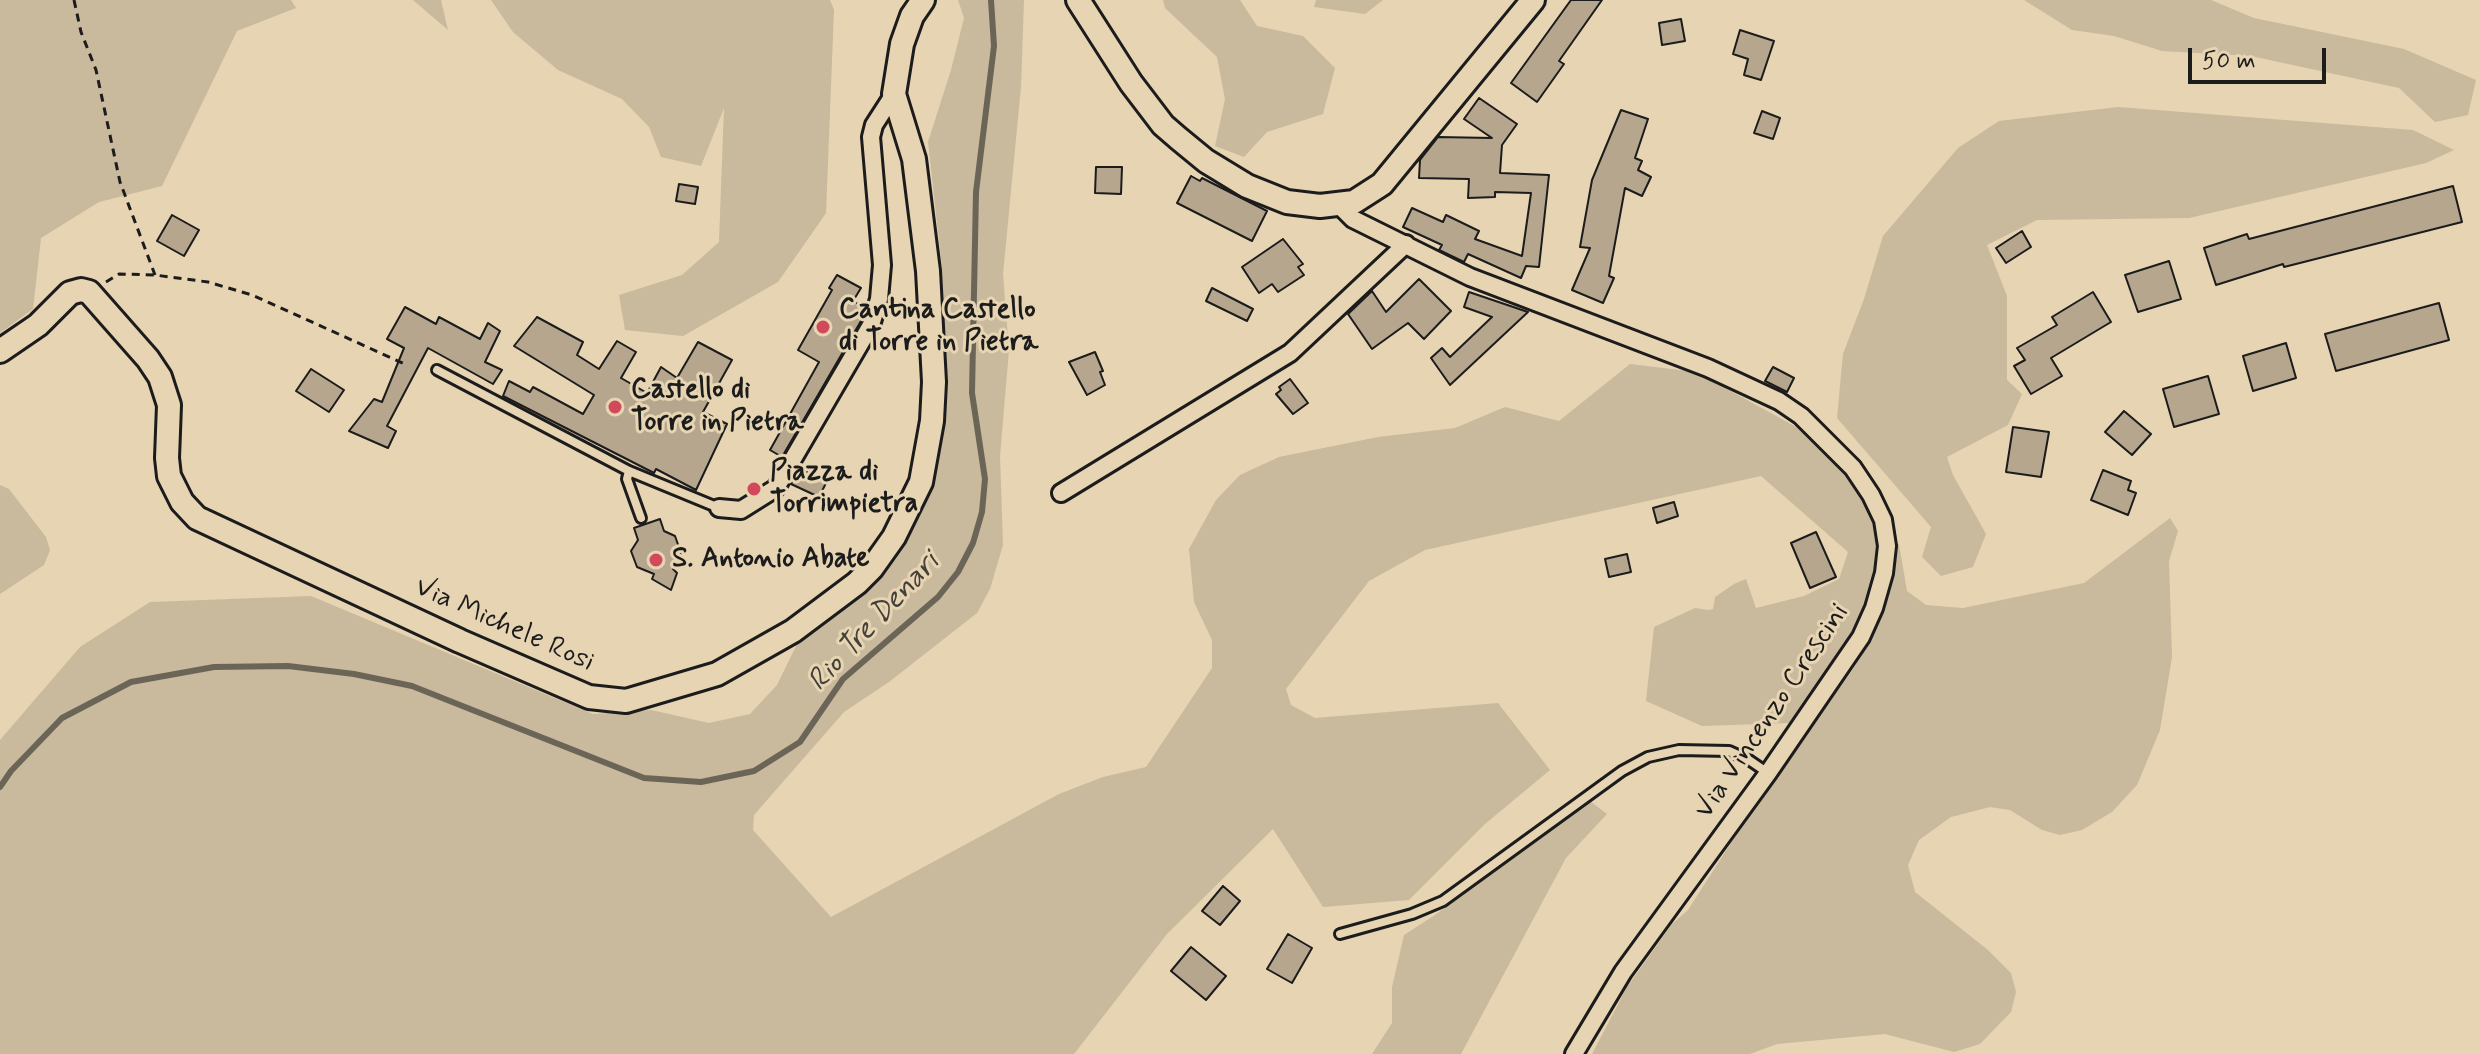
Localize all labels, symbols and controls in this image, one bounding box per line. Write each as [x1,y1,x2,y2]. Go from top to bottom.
scale bar [2192,32,2330,82]
text: 50 m [2202,46,2256,77]
place label: Cantina Castello di Torre in Pietra [839,294,1038,360]
marker: Cantina Castello di Torre in Pietra [814,318,832,336]
place label: Castello di Torre in Pietra [631,374,803,440]
marker: Castello di Torre in Pietra [606,398,624,416]
place label: Piazza di Torrimpietra [770,456,918,522]
marker: Piazza di Torrimpietra [745,480,763,498]
place label: S. Antonio Abate [672,543,869,577]
water label: Rio Tre Denari [801,546,949,700]
marker: S. Antonio Abate [647,551,665,569]
street label: Via Michele Rosi [409,571,599,681]
street label: Via Vincenzo Crescini [1689,598,1857,826]

